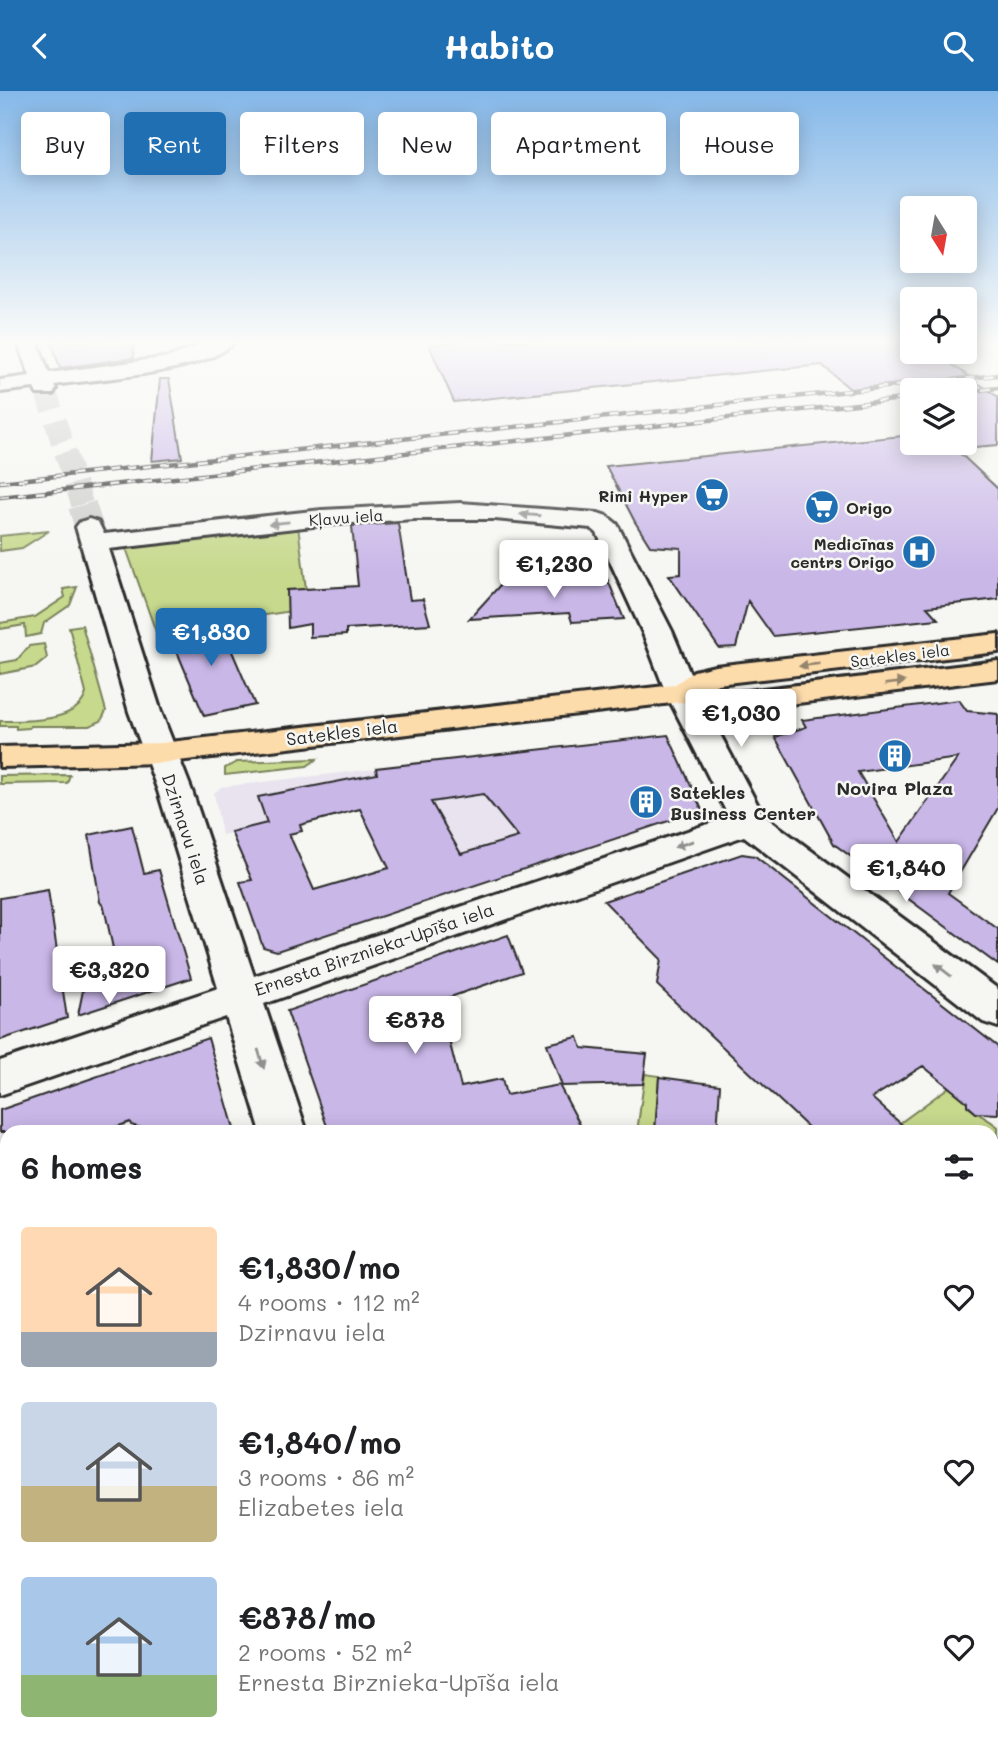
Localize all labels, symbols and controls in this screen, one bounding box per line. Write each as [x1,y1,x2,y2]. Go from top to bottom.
text: Habito [444,25,554,67]
icon: back [21,27,59,65]
icon: search [939,27,977,65]
chip: Buy [21,112,110,175]
chip: Rent [124,112,226,175]
chip: Filters [240,112,364,175]
chip: New [378,112,477,175]
chip: Apartment [491,112,666,175]
chip: House [680,112,799,175]
north arrow [900,196,976,273]
map controls [900,196,977,455]
button: locate [900,287,977,364]
button: layers [900,378,977,455]
supermarket icon: Rimi Hyper [693,476,731,514]
place label: Rimi Hyper [598,485,688,506]
supermarket icon: Origo [803,488,841,526]
place label: Origo [846,497,892,518]
street label: Kļavu iela [308,504,384,531]
one-way arrow [519,510,541,521]
one-way arrow [268,517,290,528]
place label: Medicīnas centrs Origo [790,533,894,572]
hospital icon: Medicīnas centrs Origo [900,533,938,571]
pin: €1,230 [497,540,611,600]
text: €1,230 [515,548,593,578]
pin: €1,830 [154,609,268,668]
text: €1,830 [172,616,250,646]
street label: Satekles iela [849,638,951,672]
one-way arrow [797,660,819,671]
one-way arrow [884,677,906,688]
pin: €1,030 [684,689,798,749]
text: €1,030 [701,697,781,727]
street label: Satekles iela [285,713,399,751]
building icon: Novira Plaza [876,737,914,775]
street label: Dzirnavu iela [157,770,215,888]
place label: Novira Plaza [837,776,953,800]
place label: Satekles Business Center [670,780,816,825]
building icon: Satekles Business Center [627,783,665,821]
one-way arrow [673,839,694,850]
pin: €1,840 [849,845,963,904]
text: €1,840 [866,852,946,882]
street label: Ernesta Birznieka-Upīša iela [251,897,497,1001]
pin: €3,320 [52,947,166,1006]
text: €3,320 [69,954,149,984]
one-way arrow [935,962,953,977]
pin: €878 [374,997,456,1056]
text: €878 [385,1004,445,1034]
one-way arrow [256,1049,267,1070]
text: 6 homes [21,1147,142,1187]
icon: filters [940,1148,978,1186]
text: €1,830/mo [238,1247,400,1287]
icon: home [77,1255,161,1339]
icon: heart [940,1278,978,1316]
text: 4 rooms · 112 m² [238,1287,420,1317]
text: Dzirnavu iela [238,1317,386,1347]
text: €1,840/mo [238,1422,401,1462]
icon: home [77,1430,161,1514]
icon: heart [940,1453,978,1491]
text: 3 rooms · 86 m² [238,1462,414,1492]
text: Elizabetes iela [238,1492,404,1522]
text: €878/mo [238,1597,376,1637]
icon: home [77,1605,161,1689]
icon: heart [940,1628,978,1666]
text: 2 rooms · 52 m² [238,1637,412,1667]
text: Ernesta Birznieka-Upīša iela [238,1667,560,1697]

